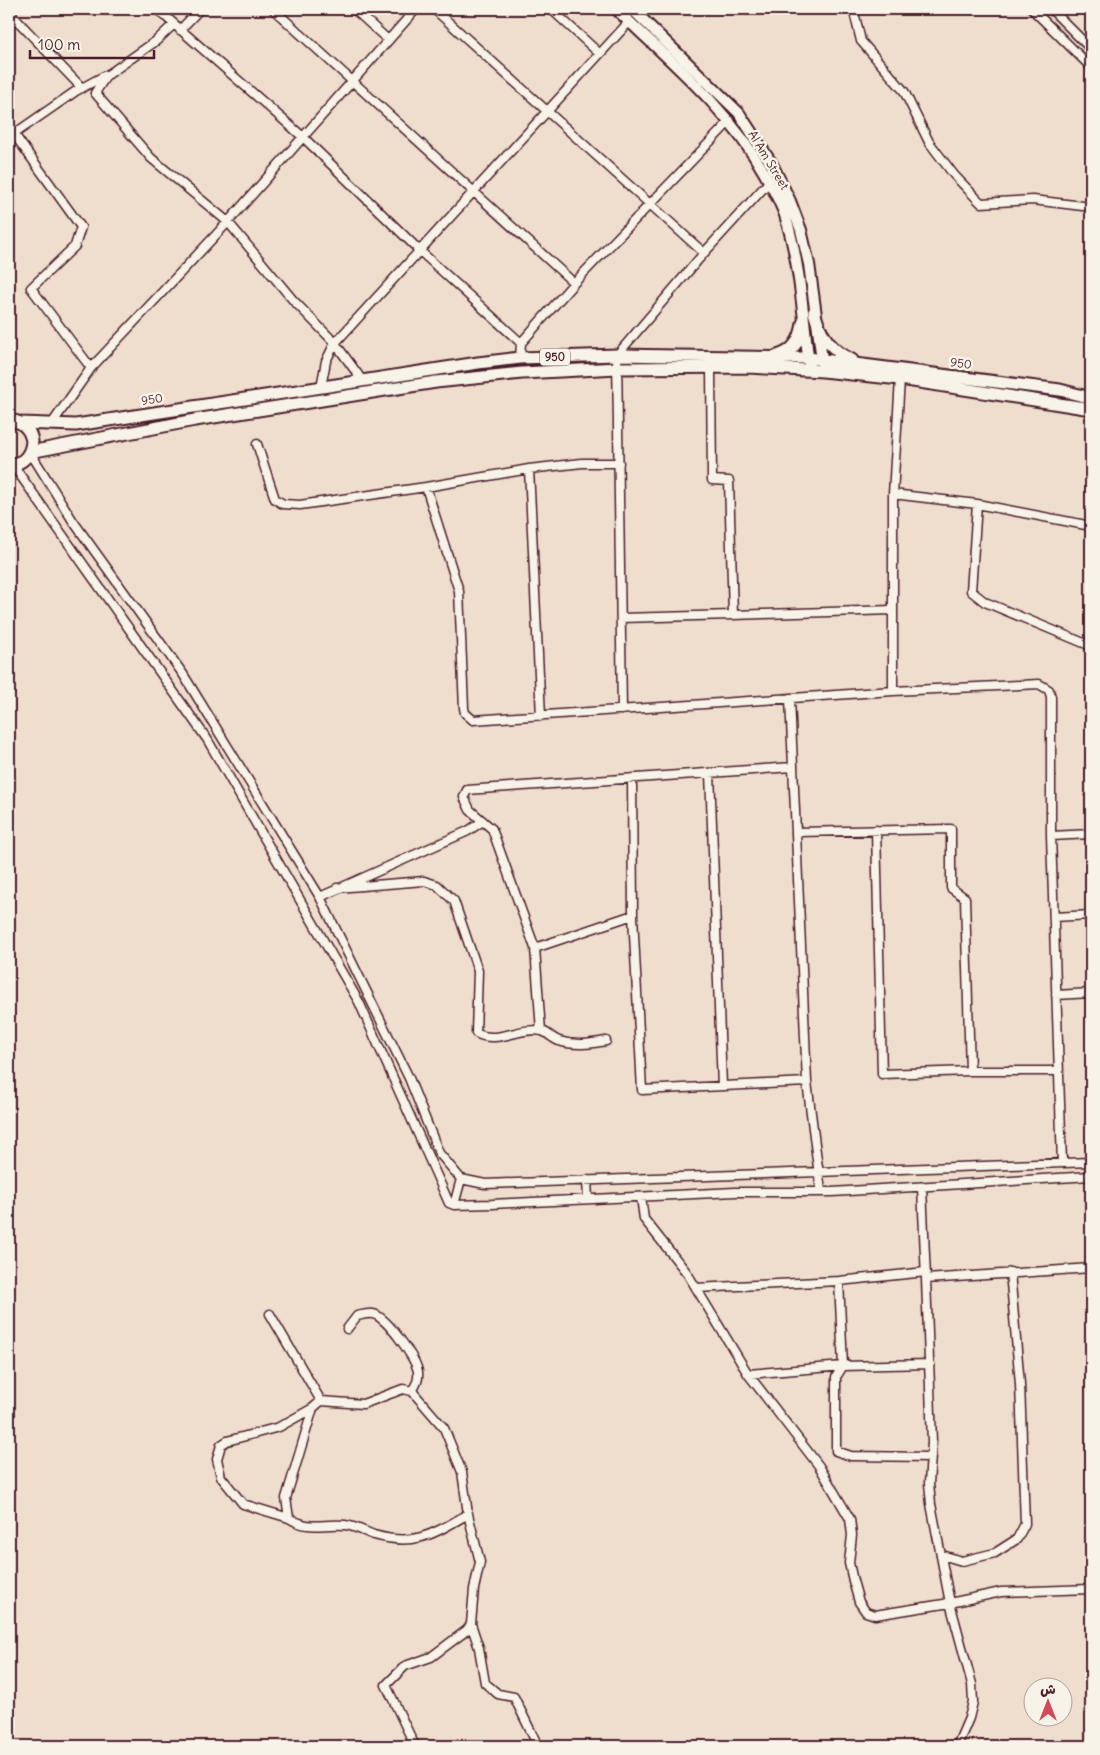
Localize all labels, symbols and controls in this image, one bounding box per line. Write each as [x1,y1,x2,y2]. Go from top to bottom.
scale bar [30,28,154,60]
text: 100 m [38,35,80,54]
street label: Al Am Street [745,128,793,192]
road number: 950 [540,348,570,366]
street label: 950 [949,354,973,372]
street label: 950 [140,390,164,408]
north arrow [1022,1678,1072,1728]
text: ش [1040,1680,1056,1698]

